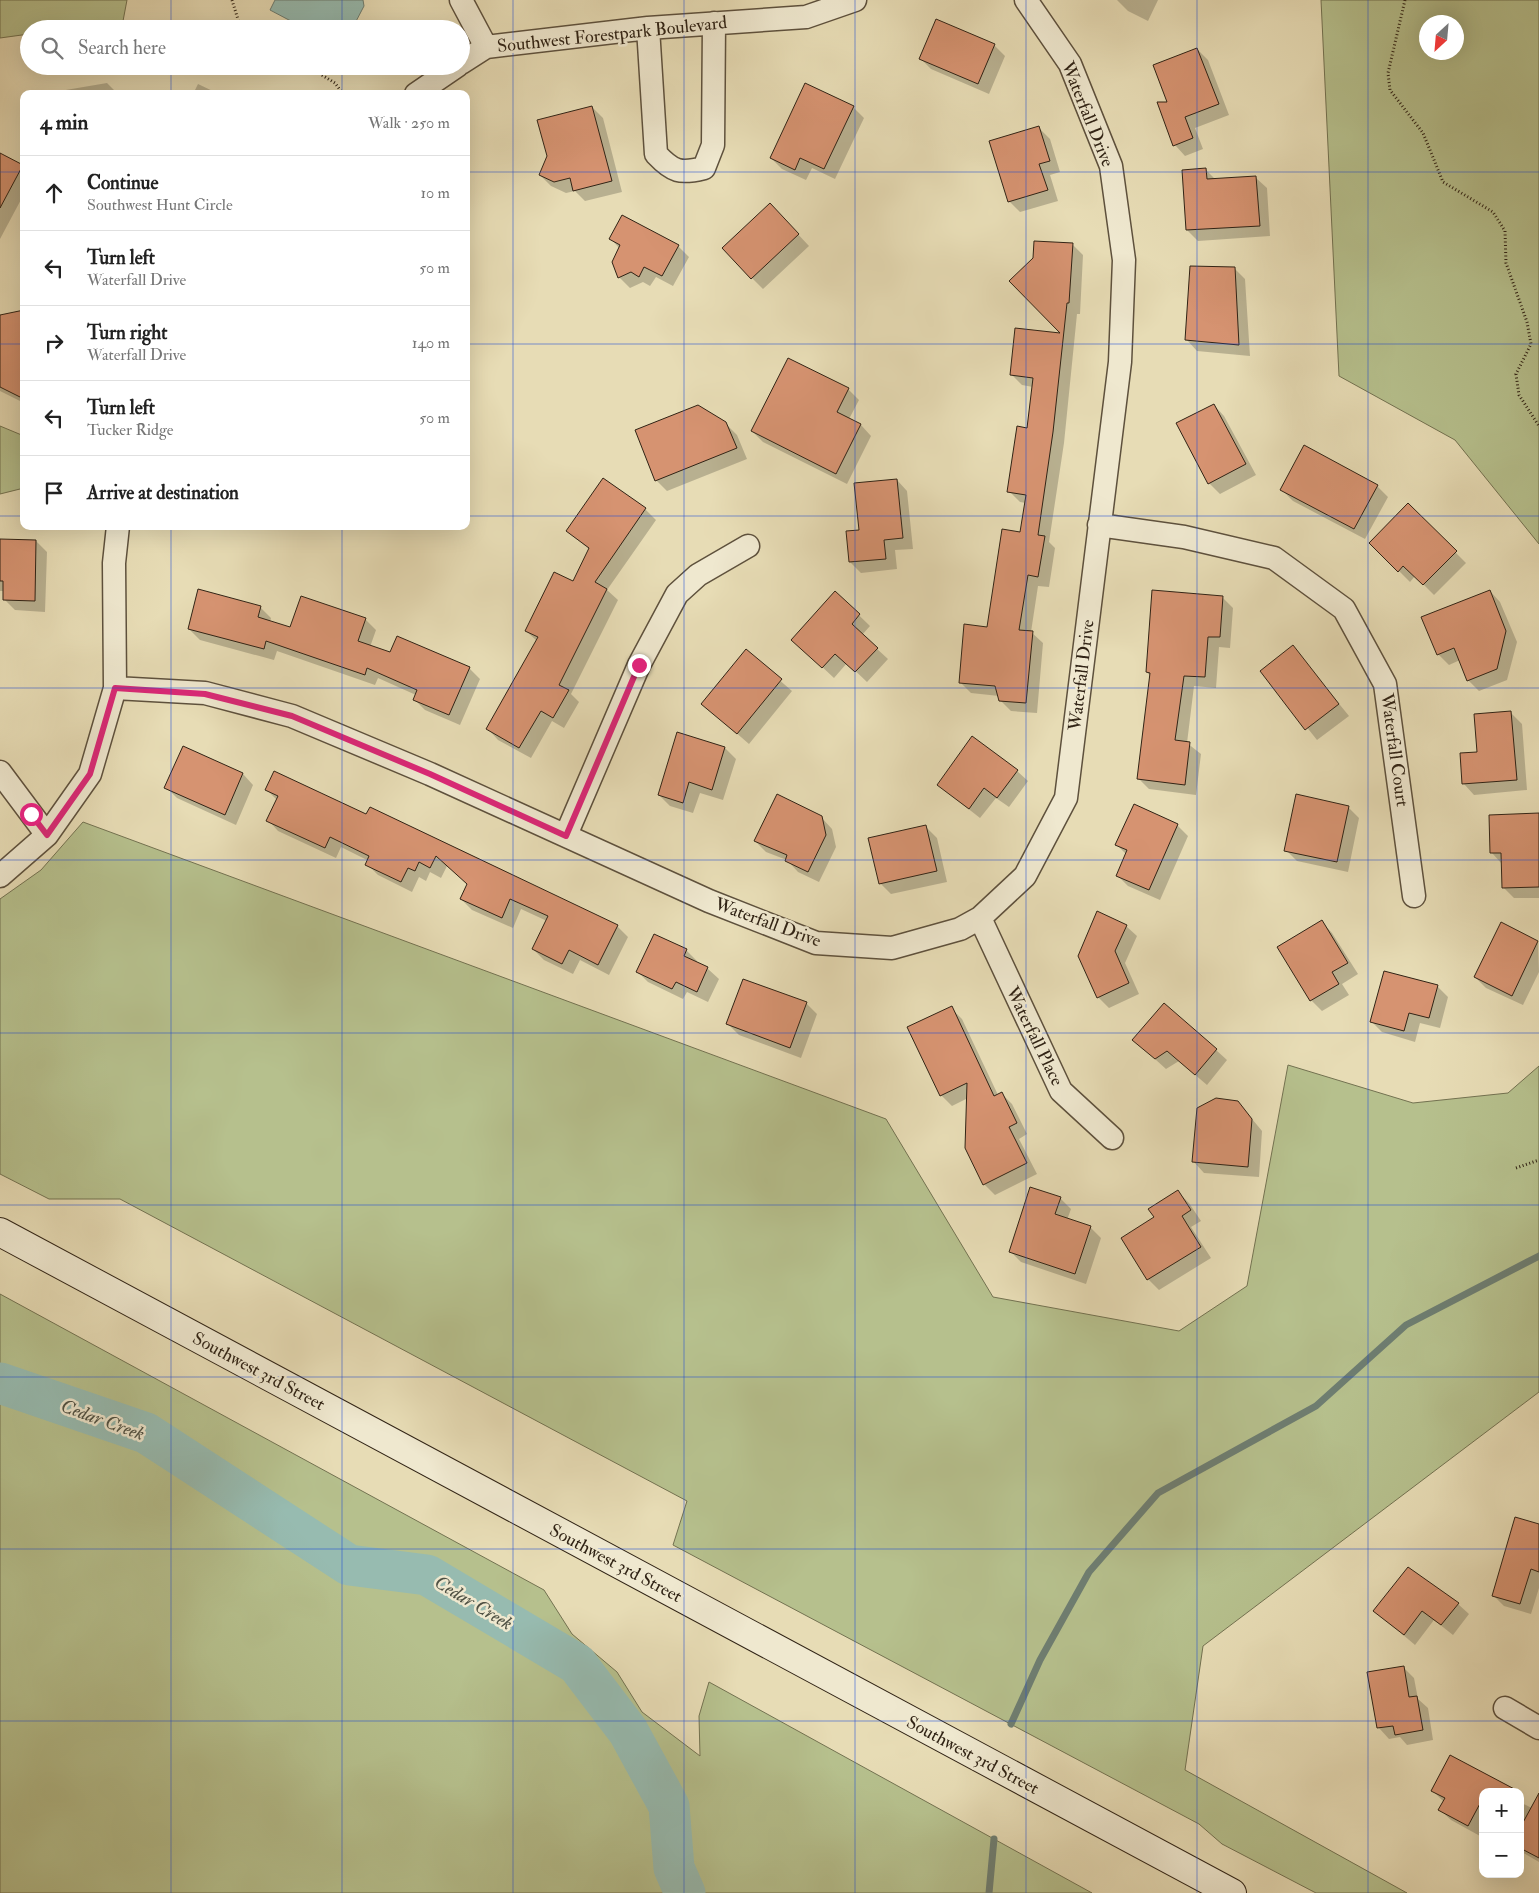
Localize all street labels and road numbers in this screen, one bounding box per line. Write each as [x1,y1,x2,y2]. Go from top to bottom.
street label: Southwest Forestpark Boulevard [496,11,728,58]
street label: Waterfall Drive [1056,57,1119,171]
street label: Waterfall Drive [1063,618,1100,733]
street label: Waterfall Court [1375,691,1414,808]
street label: Waterfall Drive [710,892,825,953]
street label: Waterfall Place [1000,982,1069,1090]
street label: Southwest 3rd Street [189,1327,329,1416]
street label: Southwest 3rd Street [546,1519,686,1608]
street label: Southwest 3rd Street [903,1711,1043,1800]

